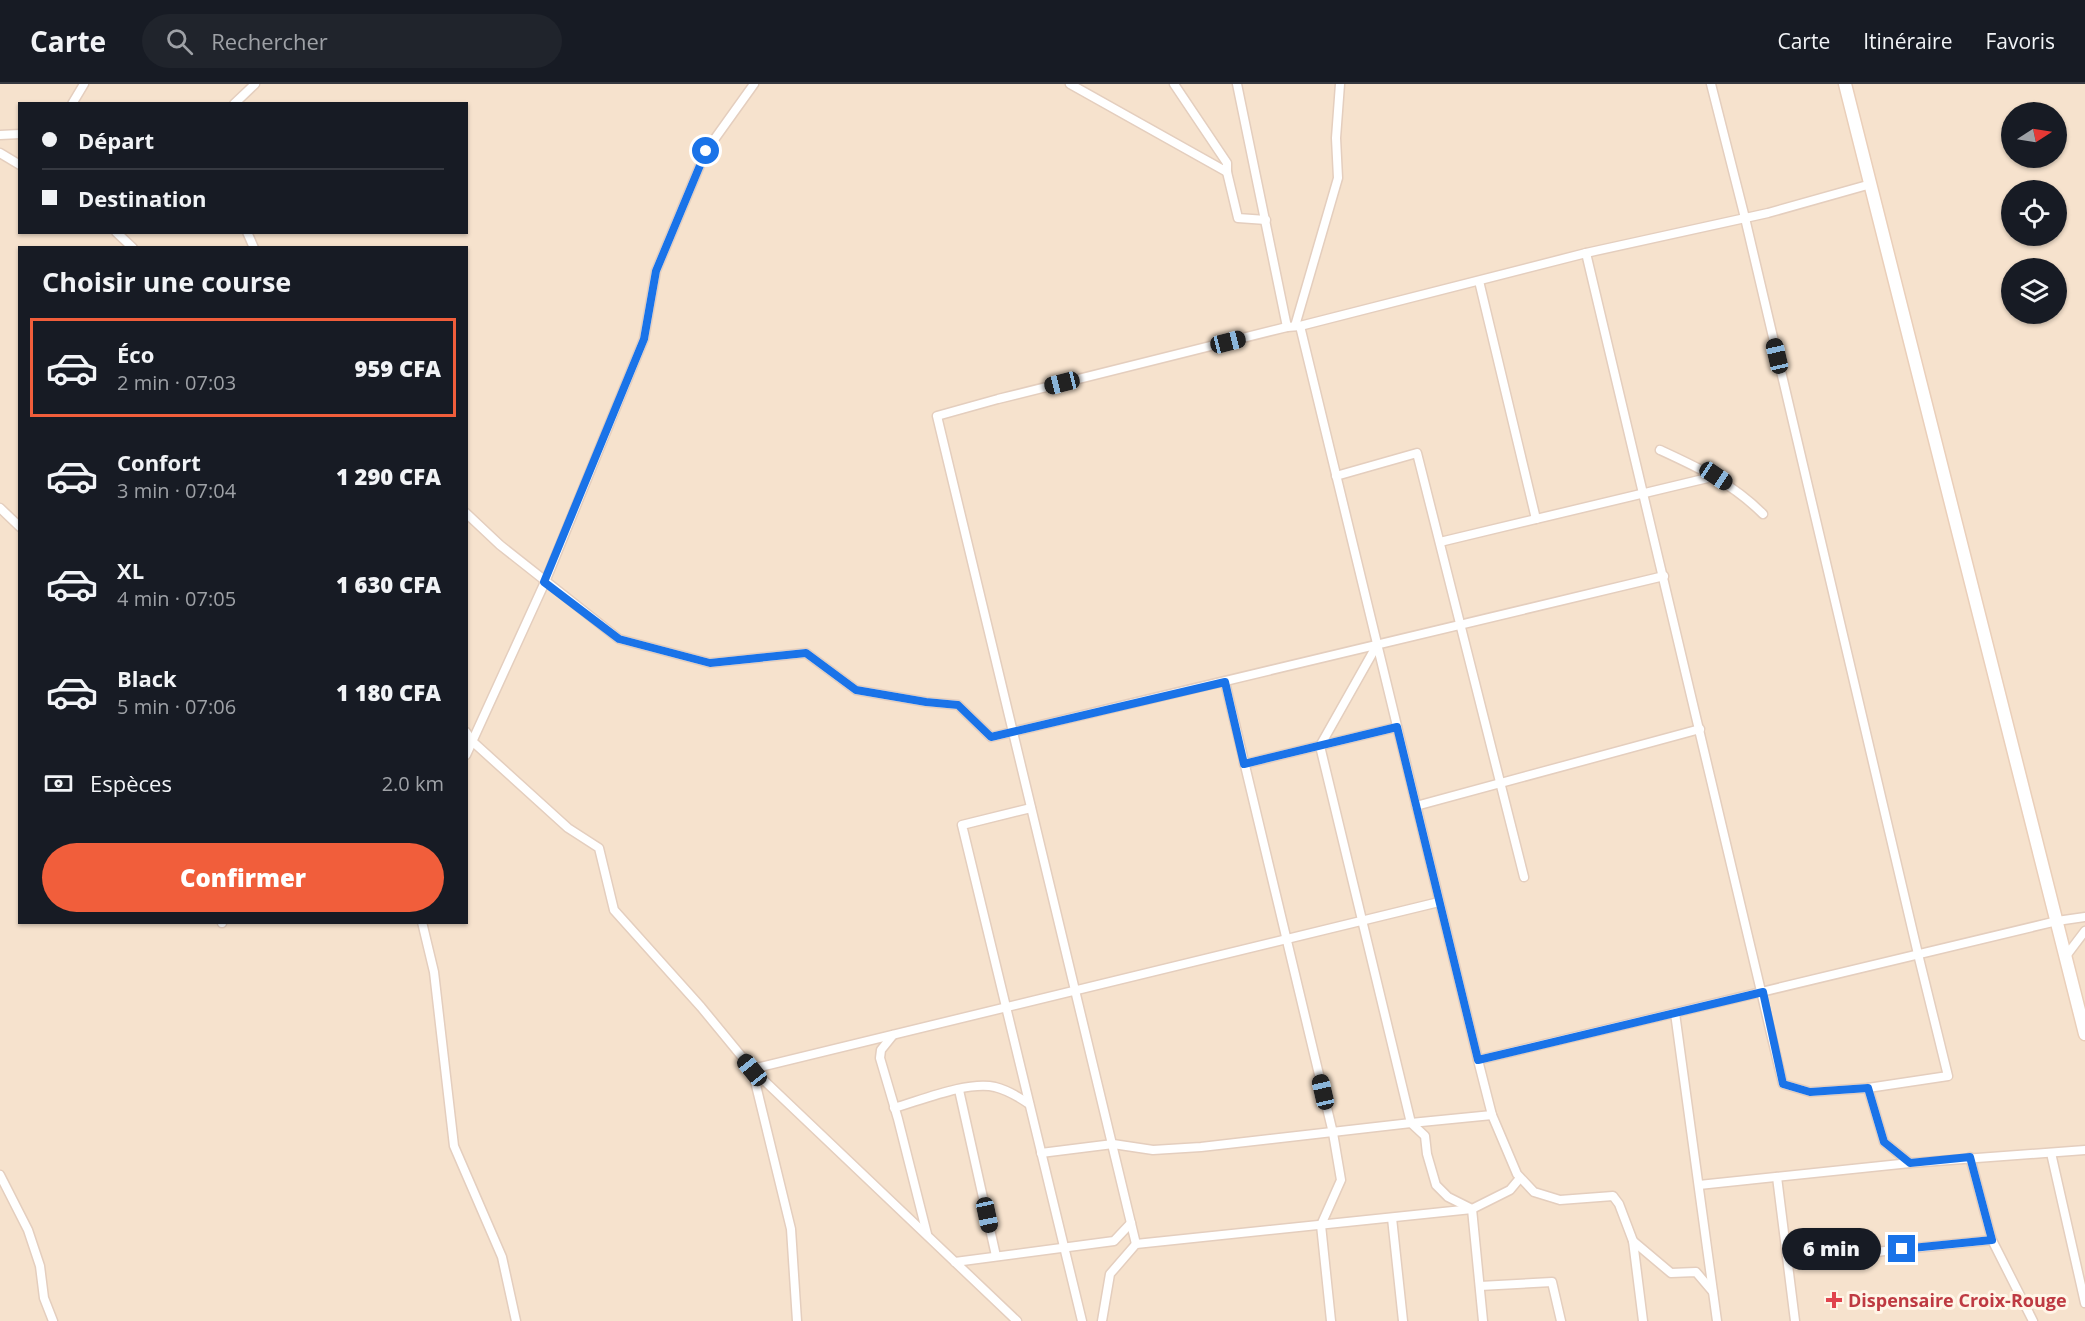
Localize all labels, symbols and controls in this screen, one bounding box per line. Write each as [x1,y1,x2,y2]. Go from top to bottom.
search box [142,14,562,68]
text: Carte [30,22,106,60]
icon: search [163,25,196,58]
text: Rechercher [211,26,328,56]
text: Carte [1777,27,1830,55]
text: Itinéraire [1863,27,1952,55]
text: Favoris [1985,27,2055,55]
north arrow [2001,102,2067,168]
map controls [2001,102,2067,324]
text: Départ [78,125,154,155]
route start [692,137,719,164]
button: locate [2001,180,2067,246]
text: Destination [78,183,207,213]
button: layers [2001,258,2067,324]
text: Choisir une course [42,263,291,300]
car [1208,329,1248,355]
car [1764,336,1790,376]
text: Éco [117,339,154,369]
icon: car [45,341,99,395]
text: 959 CFA [355,353,441,383]
text: 2 min · 07:03 [117,369,236,396]
car [1042,370,1082,396]
text: Confort [117,447,201,477]
icon: car [45,449,99,503]
car [1696,458,1736,494]
text: 1 290 CFA [336,461,441,491]
text: 3 min · 07:04 [117,477,236,504]
text: XL [117,555,144,585]
icon: car [45,557,99,611]
text: 1 630 CFA [336,569,441,599]
text: 4 min · 07:05 [117,585,236,612]
text: Black [117,663,177,693]
icon: car [45,665,99,719]
text: 1 180 CFA [336,677,441,707]
text: 5 min · 07:06 [117,693,236,720]
icon: cash [42,767,75,800]
text: Espèces [90,768,172,798]
text: 2.0 km [382,770,444,797]
button: Confirmer [42,843,444,912]
car [734,1050,770,1090]
car [1310,1072,1336,1112]
car [974,1196,1000,1234]
callout: 6 min [1782,1228,1881,1270]
text: 6 min [1803,1235,1860,1262]
route end [1888,1235,1915,1262]
place label: Dispensaire Croix-Rouge [1848,1288,2067,1312]
marker: Dispensaire Croix-Rouge [1825,1291,1843,1309]

